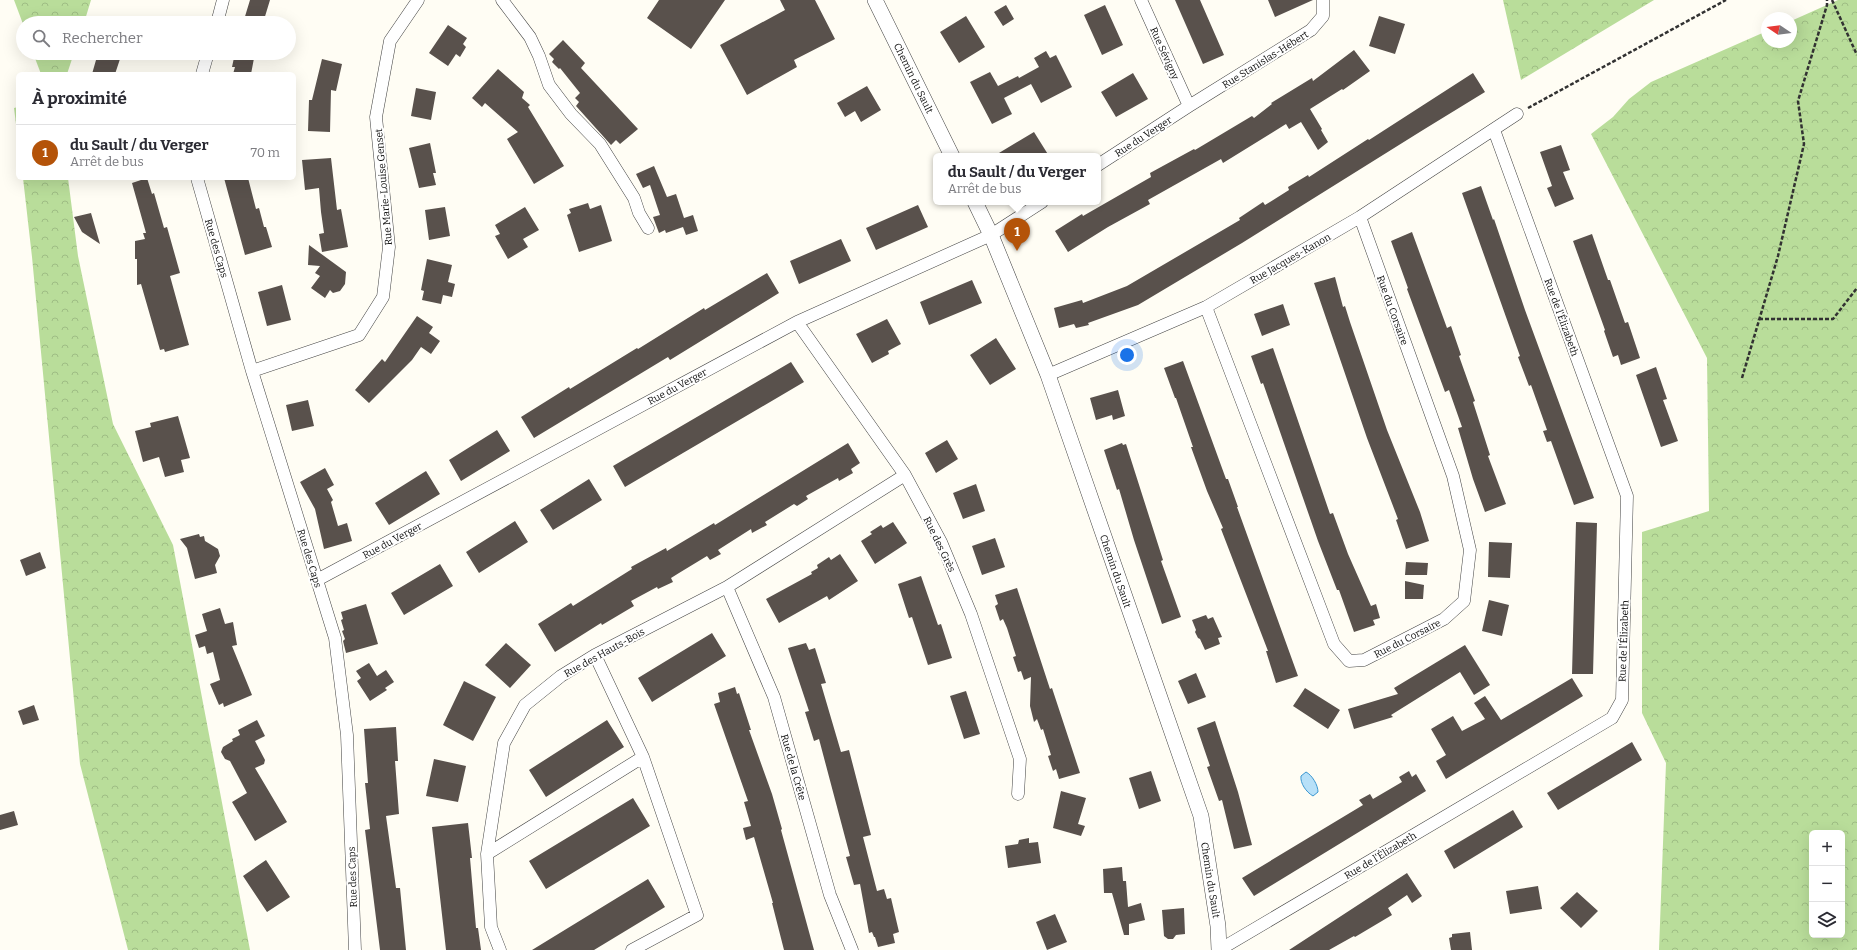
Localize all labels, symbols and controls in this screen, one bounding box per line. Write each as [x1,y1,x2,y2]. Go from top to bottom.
north arrow [1761,12,1797,48]
search box [16,16,296,60]
street label: Rue Sévigny [1147,25,1181,82]
icon: search [30,27,52,49]
street label: Rue Stanislas-Hébert [1220,28,1311,91]
text: Rechercher [62,29,143,47]
street label: Chemin du Sault [891,41,935,116]
text: À proximité [32,88,127,109]
street label: Rue du Verger [1113,114,1175,160]
street label: Rue Marie-Louise Genset [373,128,395,246]
text: du Sault / du Verger [70,136,209,154]
text: 1 [42,145,48,160]
text: 70 m [250,145,280,160]
popup [933,153,1101,205]
text: Arrêt de bus [70,154,144,169]
text: du Sault / du Verger [948,163,1086,181]
text: Arrêt de bus [948,181,1021,196]
street label: Rue des Caps [202,217,230,279]
pin: 1 [1004,218,1030,251]
street label: Rue Jacques-Kanon [1248,231,1333,287]
street label: Rue du Corsaire [1374,274,1410,347]
street label: Rue de l'Élizabeth [1541,276,1583,359]
your location [1117,345,1137,365]
street label: Rue du Verger [646,366,710,408]
street label: Rue des Grès [921,515,958,574]
street label: Rue du Verger [361,520,425,562]
street label: Rue des Caps [294,528,324,589]
street label: Chemin du Sault [1097,533,1133,610]
street label: Rue de l'Élizabeth [1615,599,1631,682]
street label: Rue du Corsaire [1372,617,1443,661]
street label: Rue des Hauts-Bois [562,626,647,680]
street label: Rue de la Crête [778,732,809,802]
street label: Rue de l'Élizabeth [1341,828,1419,882]
map controls [1809,830,1845,938]
button: + [1809,830,1845,866]
street label: Chemin du Sault [1198,841,1222,919]
street label: Rue des Caps [346,846,360,908]
button: − [1809,866,1845,902]
button: layers [1809,902,1845,938]

